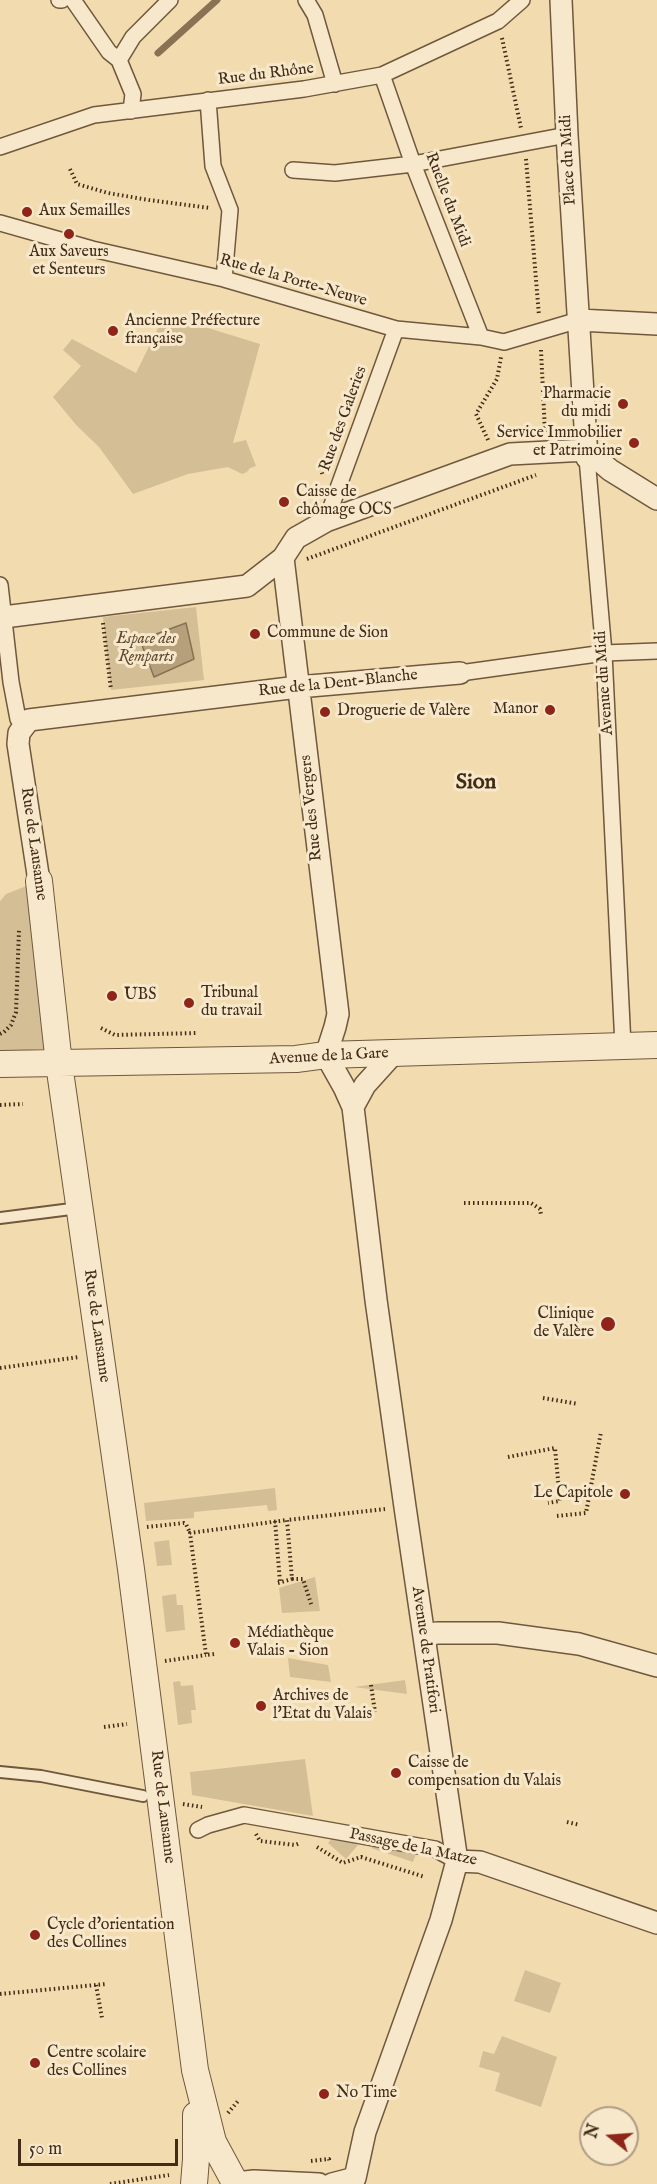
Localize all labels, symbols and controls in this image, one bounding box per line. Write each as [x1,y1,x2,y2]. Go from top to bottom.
street label: Rue du Rhône [217,60,315,90]
street label: Place du Midi [557,114,581,206]
street label: Ruelle du Midi [420,150,474,250]
place label: Aux Semailles [39,202,130,222]
marker: Aux Semailles [20,205,34,219]
marker: Aux Saveurs et Senteurs [62,227,76,241]
place label: Aux Saveurs et Senteurs [29,243,109,281]
street label: Rue de la Porte-Neuve [217,251,369,311]
place label: Ancienne Préfecture française [125,312,260,350]
marker: Ancienne Préfecture française [106,324,120,338]
street label: Rue des Galeries [316,364,372,474]
place label: Pharmacie du midi [543,385,611,423]
marker: Pharmacie du midi [616,397,630,411]
place label: Service Immobilier et Patrimoine [497,424,622,462]
marker: Service Immobilier et Patrimoine [627,436,641,450]
place label: Caisse de chômage OCS [296,483,392,521]
marker: Caisse de chômage OCS [277,495,291,509]
place label: Commune de Sion [267,624,388,644]
marker: Commune de Sion [248,627,262,641]
park label: Espace des Remparts [116,630,176,668]
street label: Avenue du Midi [592,630,618,736]
street label: Rue de la Dent-Blanche [257,666,419,702]
place label: Manor [493,700,538,720]
place label: Droguerie de Valère [337,702,470,722]
marker: Manor [543,703,557,717]
marker: Droguerie de Valère [318,705,332,719]
street label: Rue des Vergers [297,754,327,862]
district label: Sion [456,770,496,796]
street label: Rue de Lausanne [16,786,50,902]
place label: Tribunal du travail [201,984,262,1022]
place label: UBS [124,986,156,1006]
marker: UBS [105,989,119,1003]
marker: Tribunal du travail [182,996,196,1010]
street label: Avenue de la Gare [269,1044,389,1070]
street label: Rue de Lausanne [79,1268,113,1384]
place label: Clinique de Valère [533,1305,594,1343]
marker: Clinique de Valère [599,1315,617,1333]
place label: Le Capitole [534,1484,613,1504]
marker: Le Capitole [618,1487,632,1501]
street label: Avenue de Pratifori [407,1585,443,1715]
place label: Médiathèque Valais - Sion [247,1624,334,1662]
marker: Médiathèque Valais - Sion [228,1636,242,1650]
place label: Archives de l'Etat du Valais [273,1687,372,1725]
marker: Archives de l'Etat du Valais [254,1699,268,1713]
street label: Rue de Lausanne [146,1749,178,1865]
place label: Caisse de compensation du Valais [408,1754,561,1792]
marker: Caisse de compensation du Valais [389,1766,403,1780]
street label: Passage de la Matze [347,1825,479,1871]
place label: Cycle d'orientation des Collines [47,1916,174,1954]
marker: Cycle d'orientation des Collines [28,1928,42,1942]
place label: Centre scolaire des Collines [47,2044,146,2082]
marker: Centre scolaire des Collines [28,2056,42,2070]
place label: No Time [336,2084,397,2104]
marker: No Time [317,2087,331,2101]
north arrow [579,2106,639,2166]
text: N [582,2122,605,2141]
scale bar [21,2127,182,2165]
text: 50 m [29,2138,62,2161]

